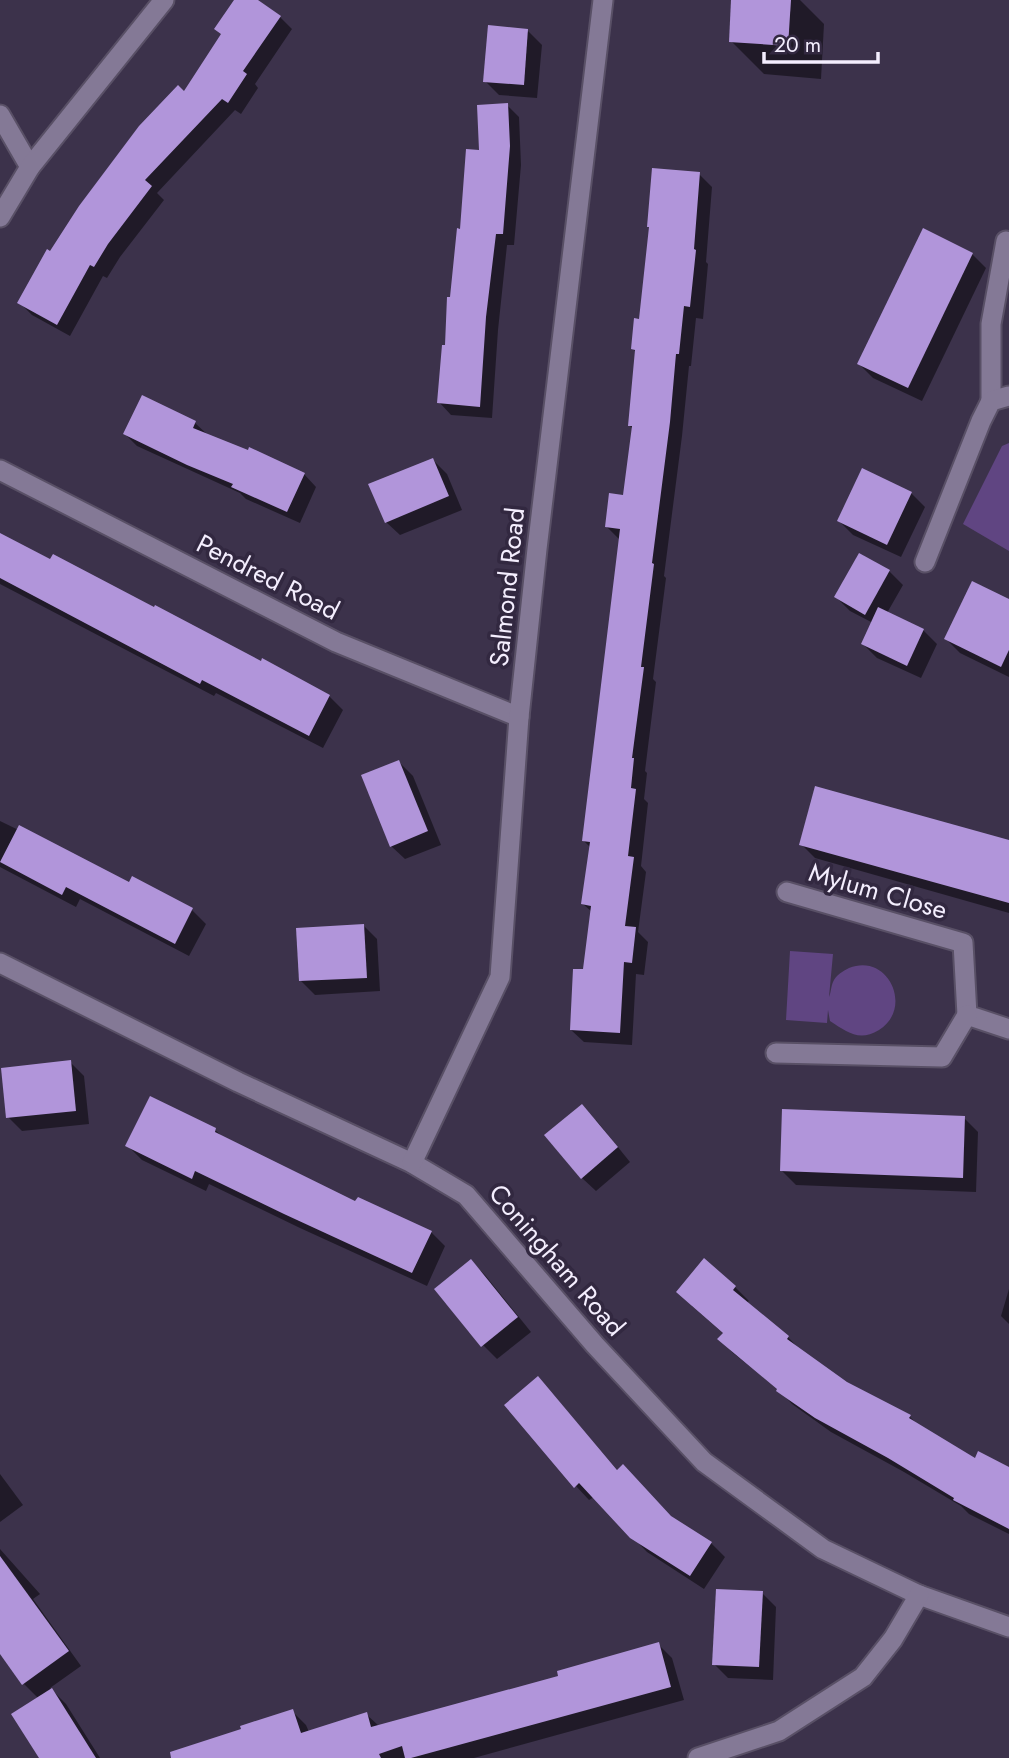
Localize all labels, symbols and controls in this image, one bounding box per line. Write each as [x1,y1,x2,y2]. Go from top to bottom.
scale bar [764,21,878,65]
text: 20 m [774,30,821,60]
street label: Salmond Road [480,506,534,668]
street label: Pendred Road [190,525,346,629]
street label: Mylum Close [804,853,952,929]
street label: Coningham Road [480,1175,634,1345]

